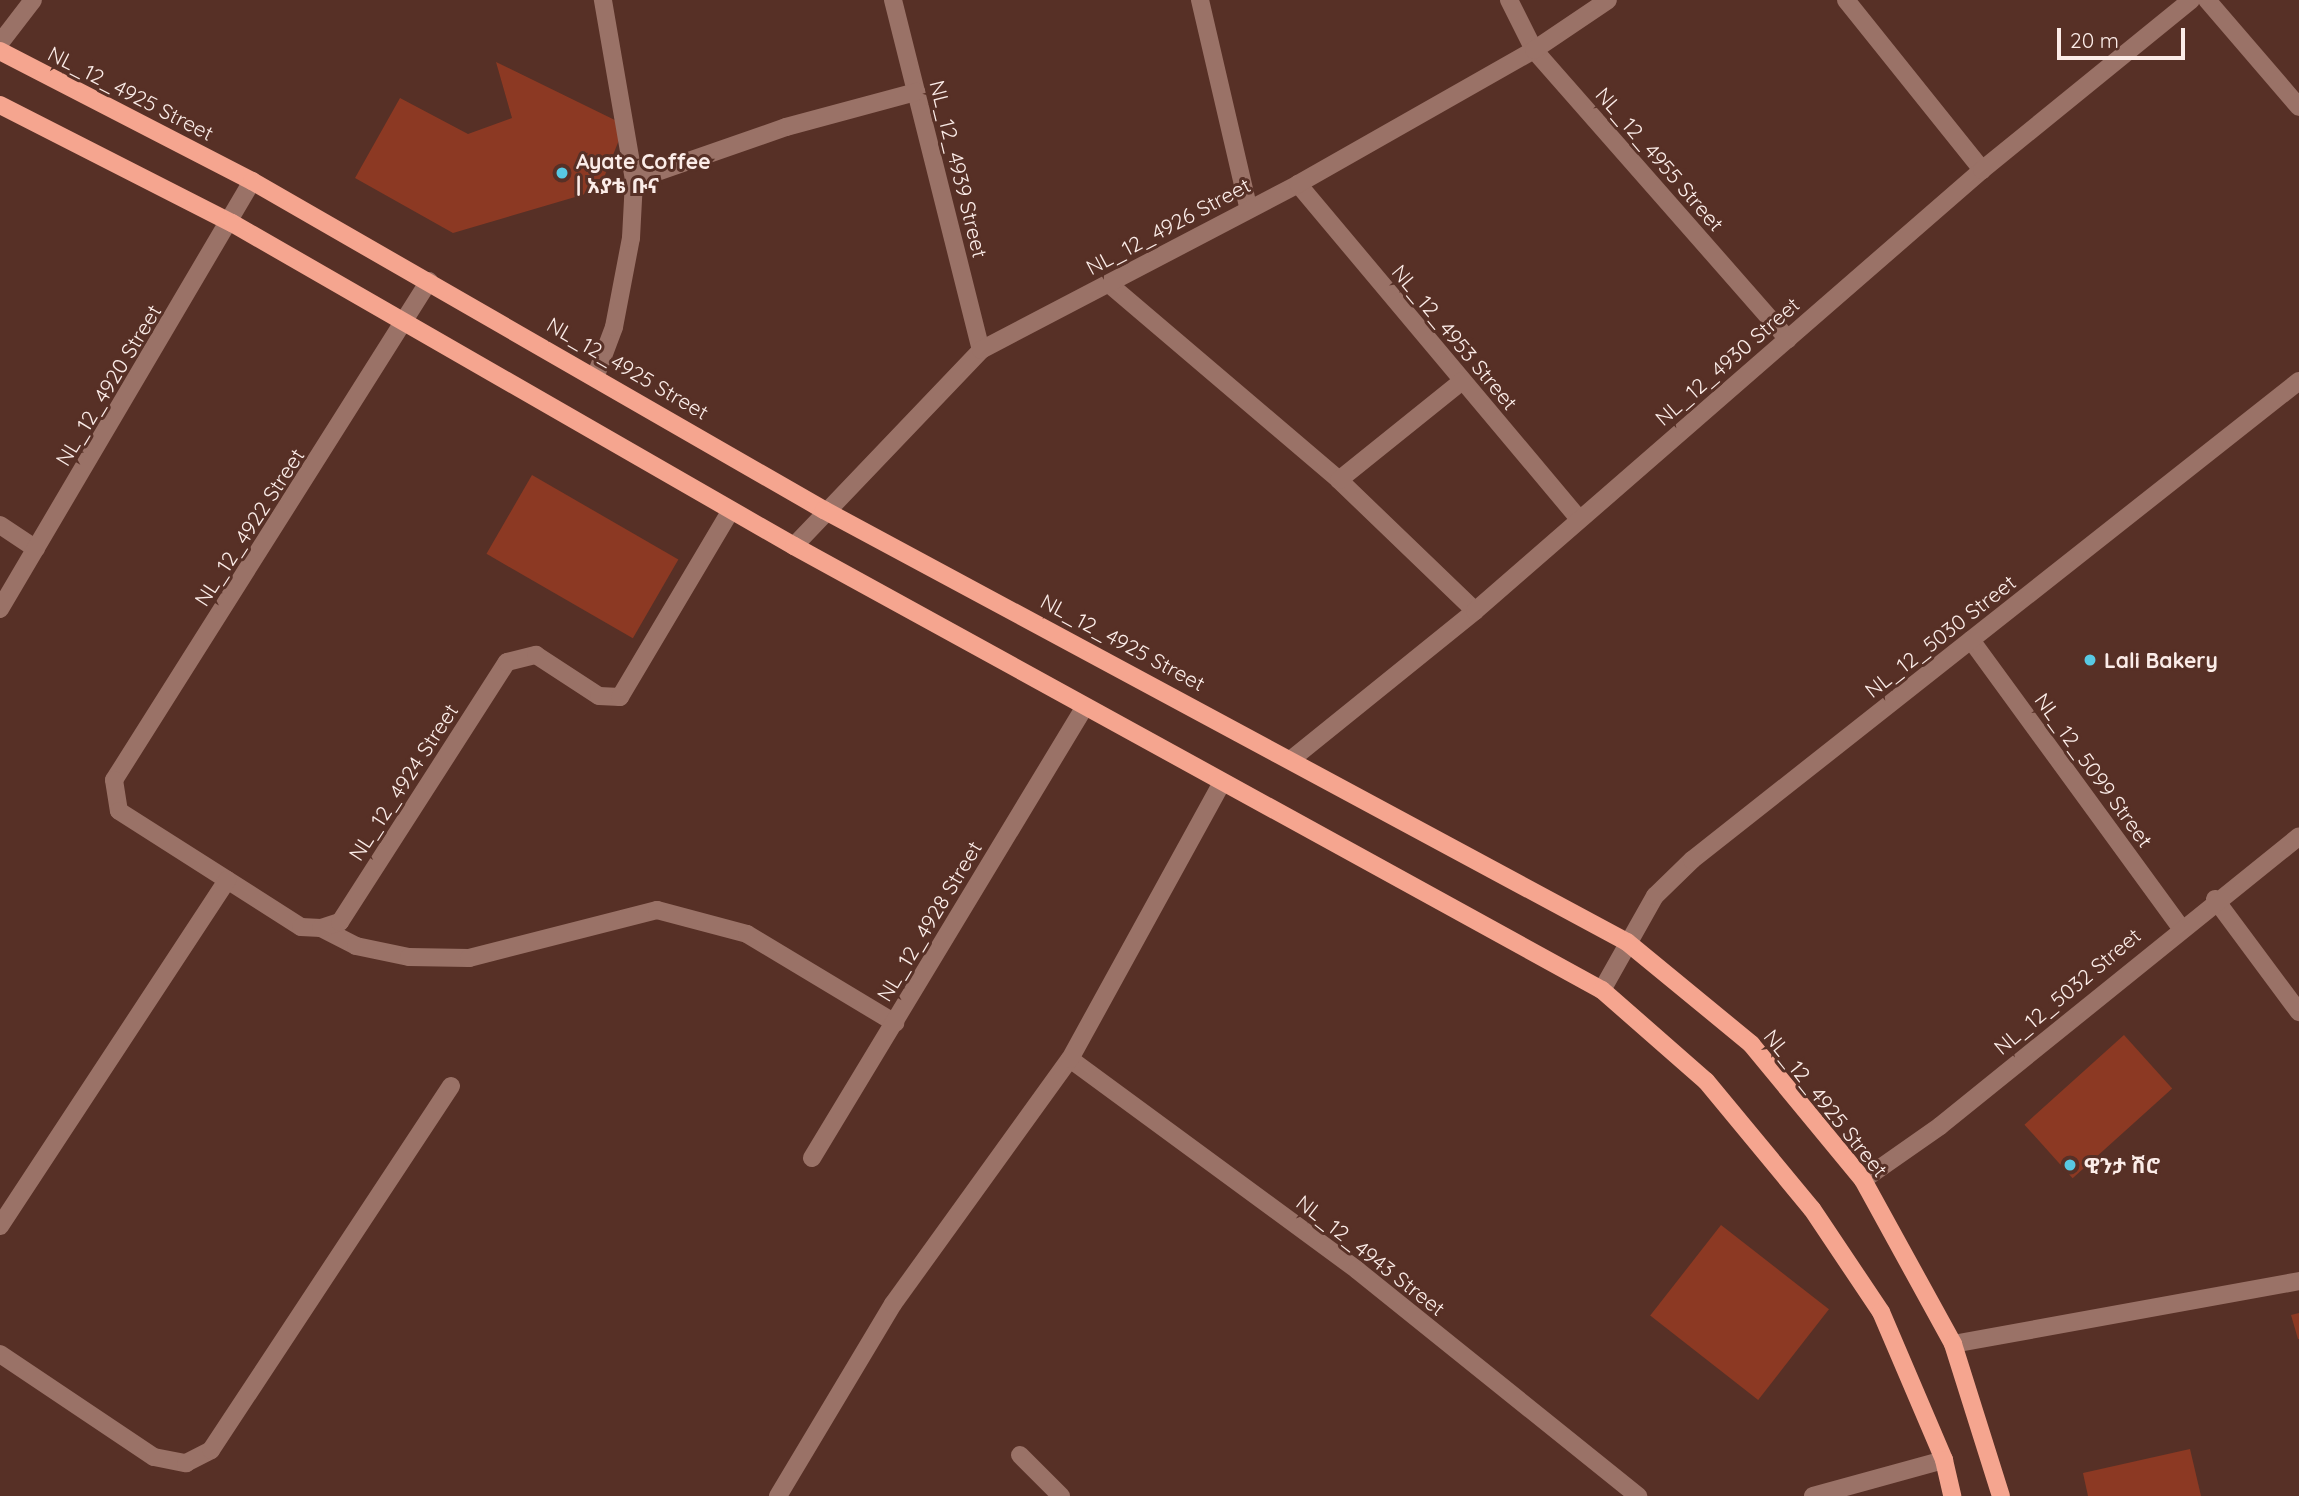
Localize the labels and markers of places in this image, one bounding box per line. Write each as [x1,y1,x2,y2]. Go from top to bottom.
place label: Ayate Coffee | አያቴ ቡና [576,148,711,198]
marker: Ayate Coffee | አያቴ ቡና [554,165,570,181]
place label: Lali Bakery [2104,647,2218,673]
marker: Lali Bakery [2082,652,2098,668]
place label: ዊንታ ሽሮ [2084,1152,2160,1178]
marker: ዊንታ ሽሮ [2062,1157,2078,1173]

